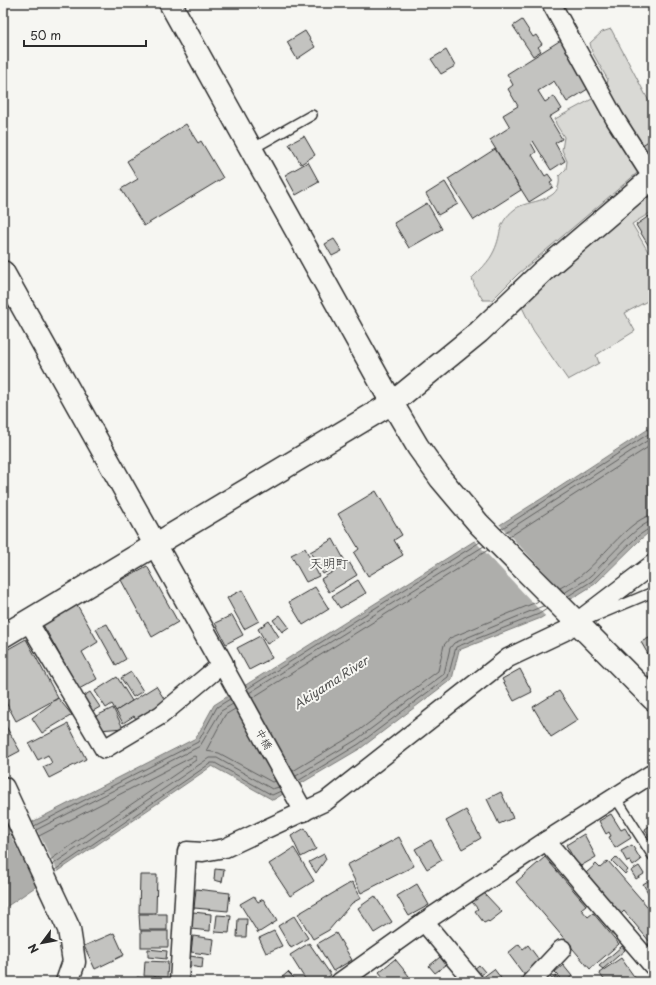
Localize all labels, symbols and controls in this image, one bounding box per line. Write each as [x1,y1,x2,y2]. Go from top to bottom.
scale bar [24,22,146,48]
text: 50 m [30,26,61,44]
district label: 天明町 [309,553,349,572]
water label: Akiyama River [290,650,373,713]
street label: 中橋 [252,725,277,752]
north arrow [22,923,62,963]
text: N [23,940,43,957]

